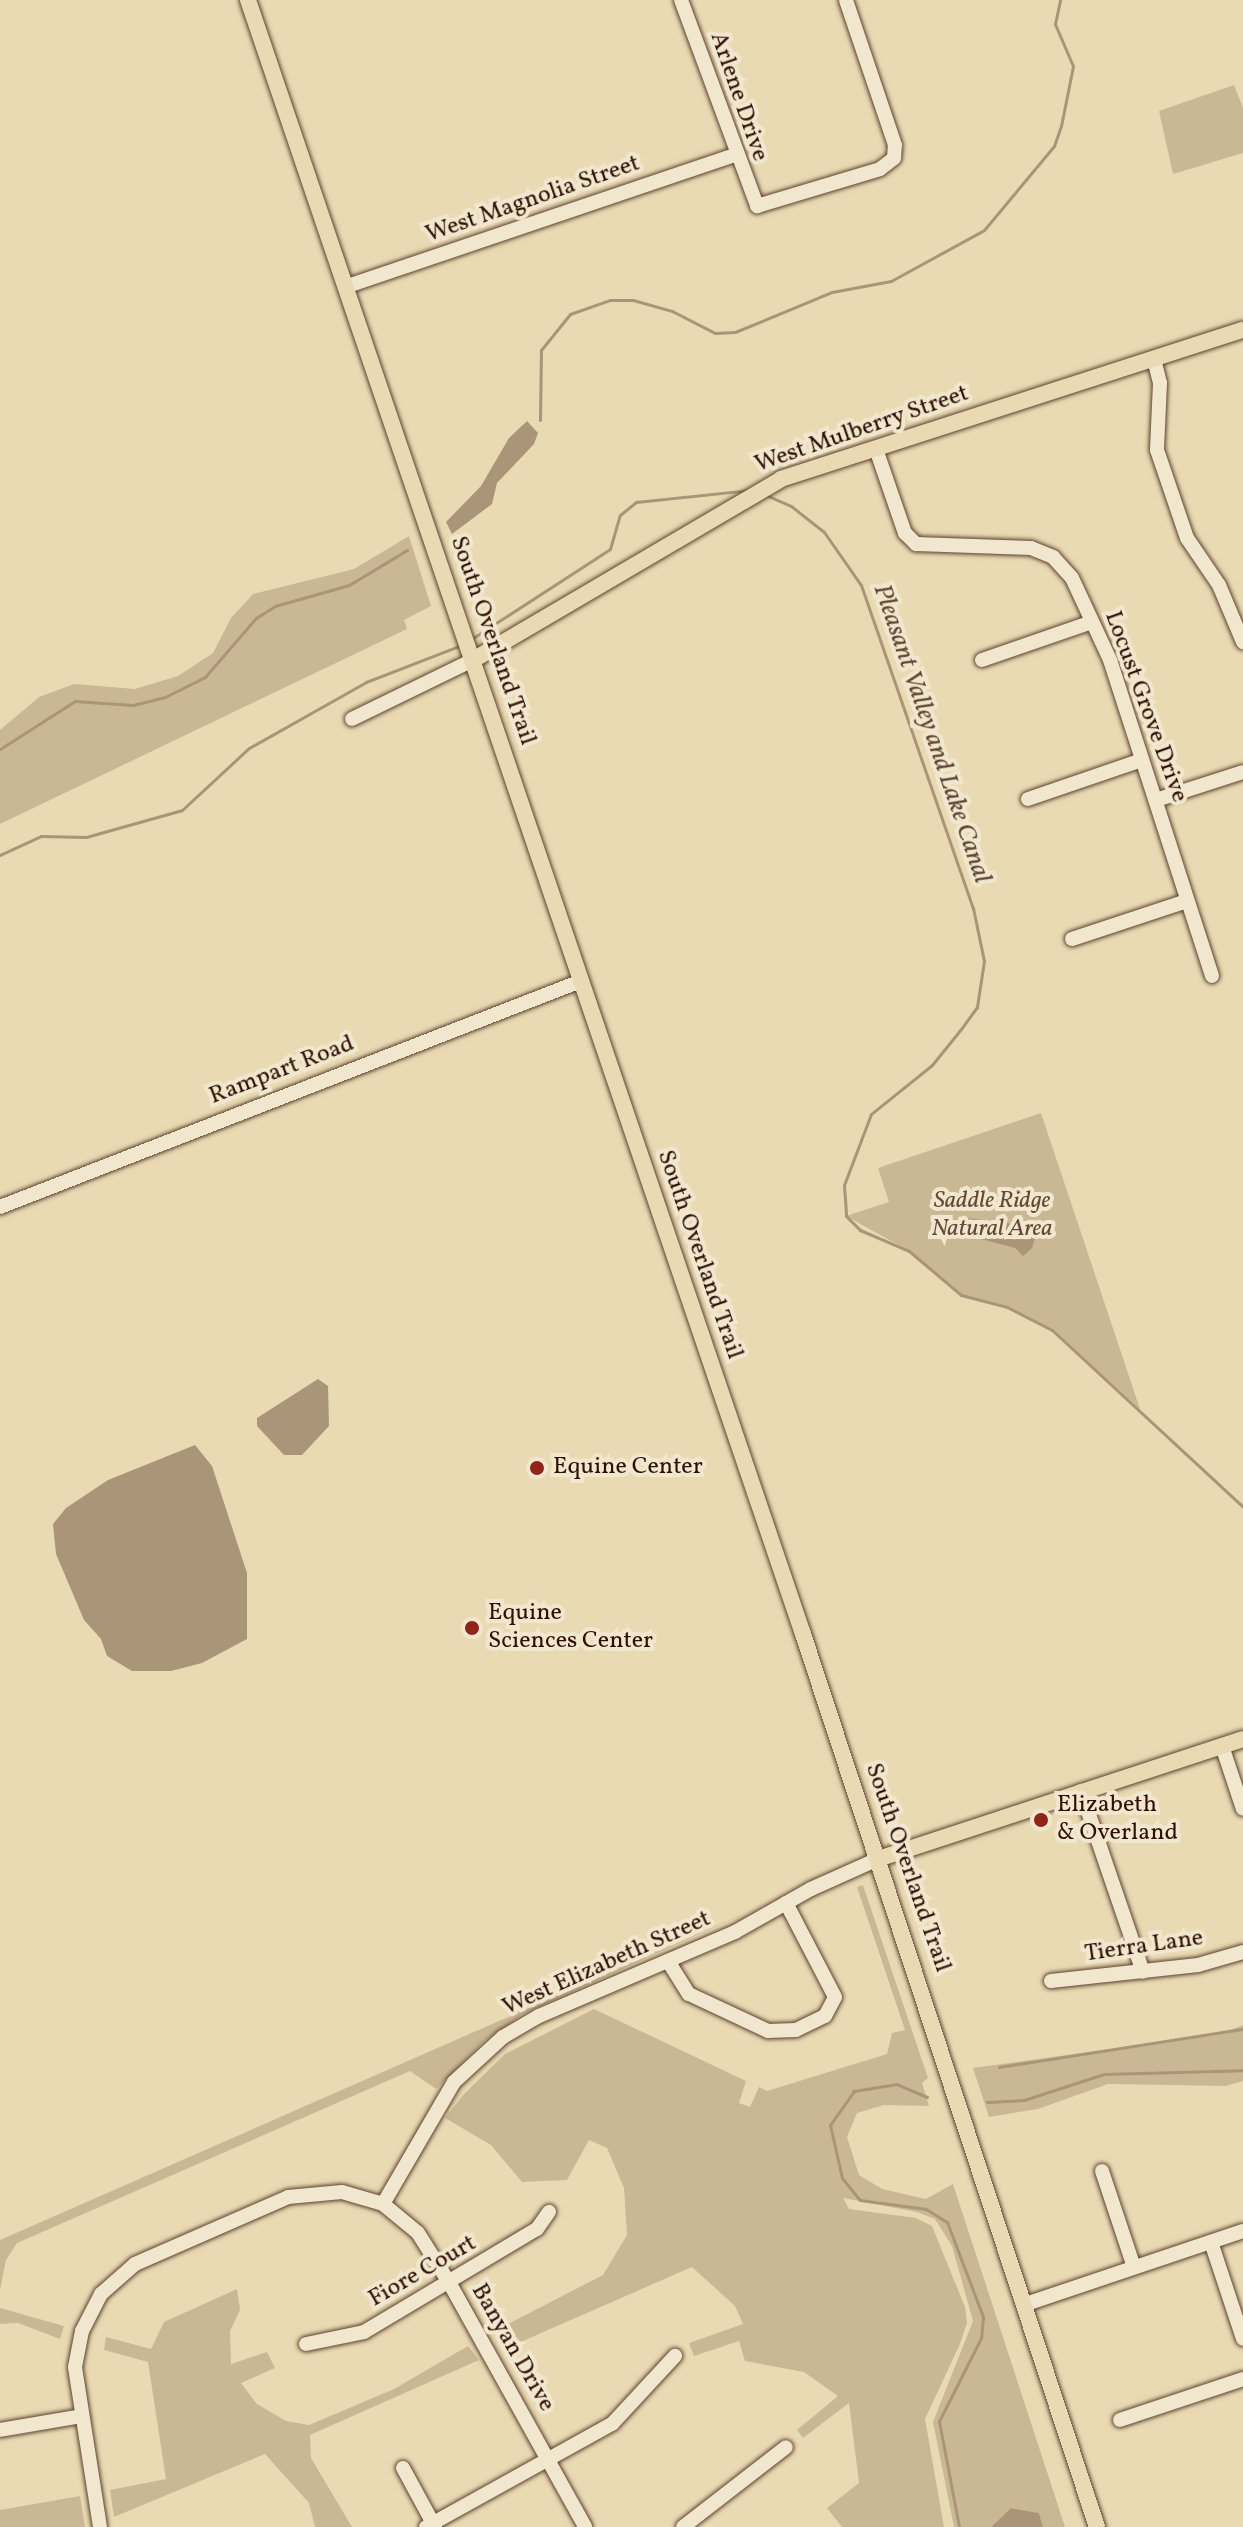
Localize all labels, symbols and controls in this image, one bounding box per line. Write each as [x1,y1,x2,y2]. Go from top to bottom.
street label: Arlene Drive [702,29,774,165]
street label: West Magnolia Street [422,150,644,250]
street label: West Mulberry Street [751,380,973,480]
street label: South Overland Trail [443,532,541,750]
water label: Pleasant Valley and Lake Canal [865,580,997,888]
street label: Locust Grove Drive [1097,607,1193,807]
street label: Rampart Road [206,1030,358,1112]
street label: South Overland Trail [650,1146,748,1364]
park label: Saddle Ridge Natural Area [931,1188,1053,1244]
place label: Equine Center [553,1454,703,1482]
marker: Equine Center [528,1459,546,1477]
place label: Equine Sciences Center [488,1600,653,1656]
marker: Equine Sciences Center [463,1619,481,1637]
street label: South Overland Trail [858,1759,956,1977]
place label: Elizabeth & Overland [1057,1792,1178,1848]
marker: Elizabeth & Overland [1032,1811,1050,1829]
street label: West Elizabeth Street [498,1905,716,2023]
street label: Tierra Lane [1083,1924,1205,1970]
street label: Fiore Court [364,2230,482,2314]
street label: Banyan Drive [464,2279,560,2417]

